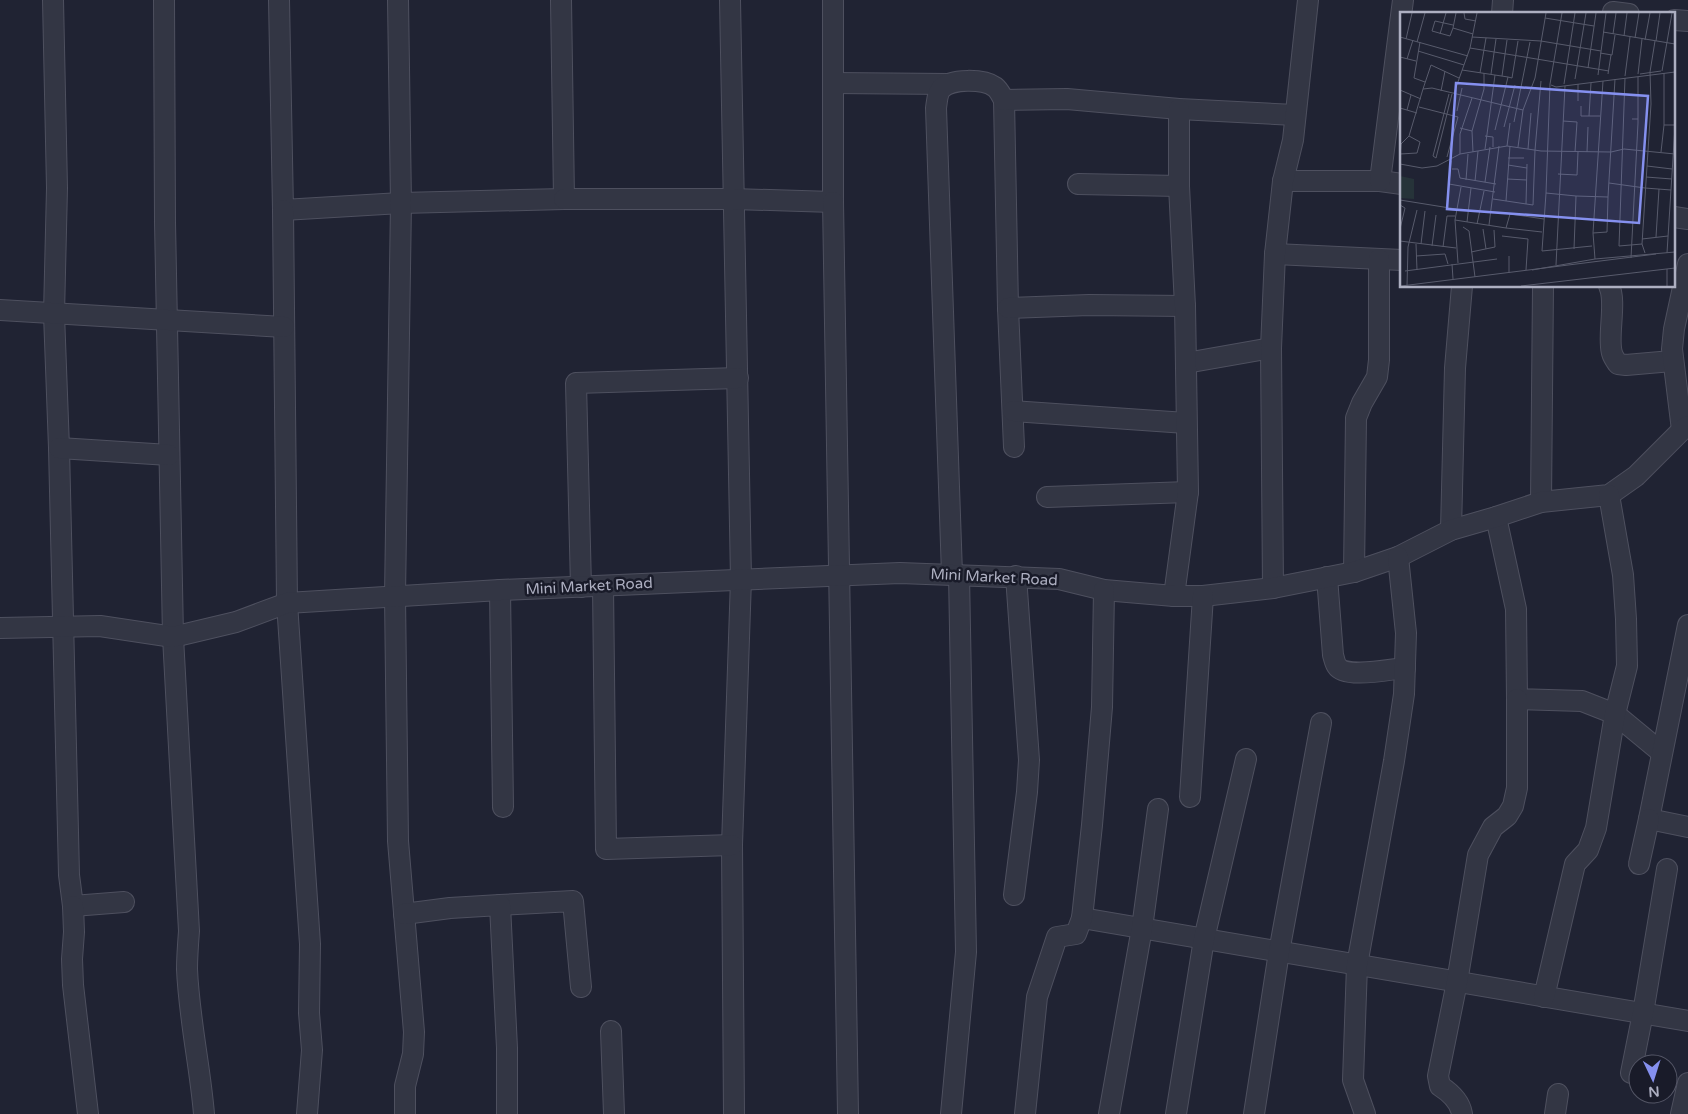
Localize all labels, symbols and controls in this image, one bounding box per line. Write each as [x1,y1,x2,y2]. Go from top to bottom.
inset map [1400,12,1676,288]
street label: Mini Market Road [930,565,1058,589]
street label: Mini Market Road [525,574,653,598]
north arrow [1628,1054,1678,1104]
text: N [1648,1083,1660,1100]

